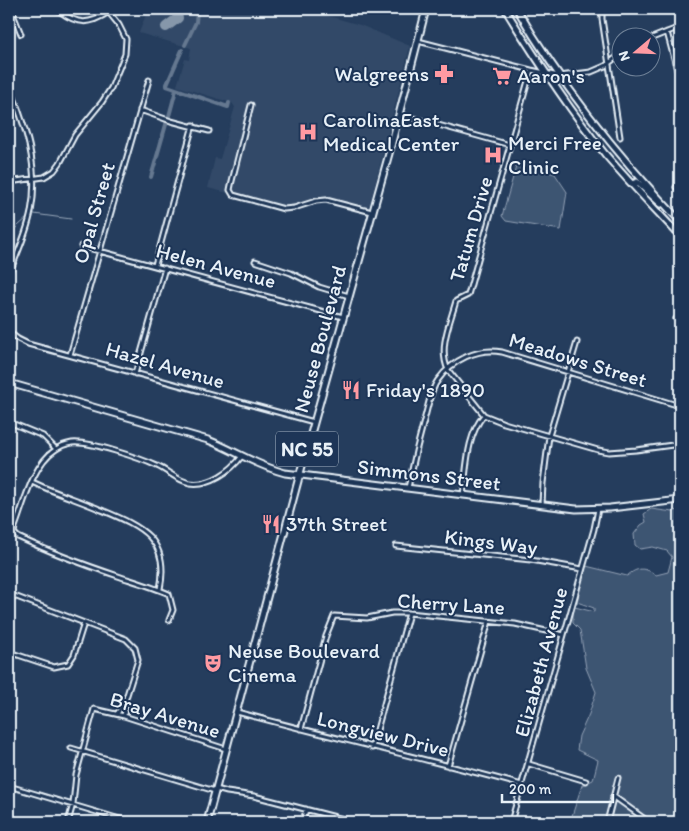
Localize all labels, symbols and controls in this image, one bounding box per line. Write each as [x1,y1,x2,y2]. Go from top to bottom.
north arrow [612,28,662,78]
text: N [615,49,634,63]
place label: Walgreens [335,61,429,86]
pharmacy icon: Walgreens [433,63,455,85]
place label: Aaron's [517,63,585,88]
supermarket icon: Aaron's [491,65,513,87]
place label: CarolinaEast Medical Center [323,107,460,156]
hospital icon: CarolinaEast Medical Center [297,121,319,143]
place label: Merci Free Clinic [508,130,602,179]
hospital icon: Merci Free Clinic [482,144,504,166]
street label: Opal Street [67,159,120,266]
street label: Tatum Drive [444,173,497,284]
street label: Helen Avenue [153,238,279,294]
street label: Neuse Boulevard [288,262,351,415]
street label: Meadows Street [506,327,650,392]
street label: Hazel Avenue [103,336,228,393]
place label: Friday's 1890 [366,377,485,402]
restaurant icon: Friday's 1890 [340,379,362,401]
road number: NC 55 [276,432,338,466]
street label: Simmons Street [356,453,502,496]
place label: 37th Street [286,511,387,536]
restaurant icon: 37th Street [260,513,282,535]
street label: Kings Way [443,523,539,560]
street label: Elizabeth Avenue [509,584,573,739]
street label: Cherry Lane [396,587,506,620]
place label: Neuse Boulevard Cinema [228,638,380,687]
theatre icon: Neuse Boulevard Cinema [202,652,224,674]
street label: Bray Avenue [107,686,223,743]
street label: Longview Drive [315,705,452,762]
scale bar [502,771,613,803]
text: 200 m [509,780,552,798]

